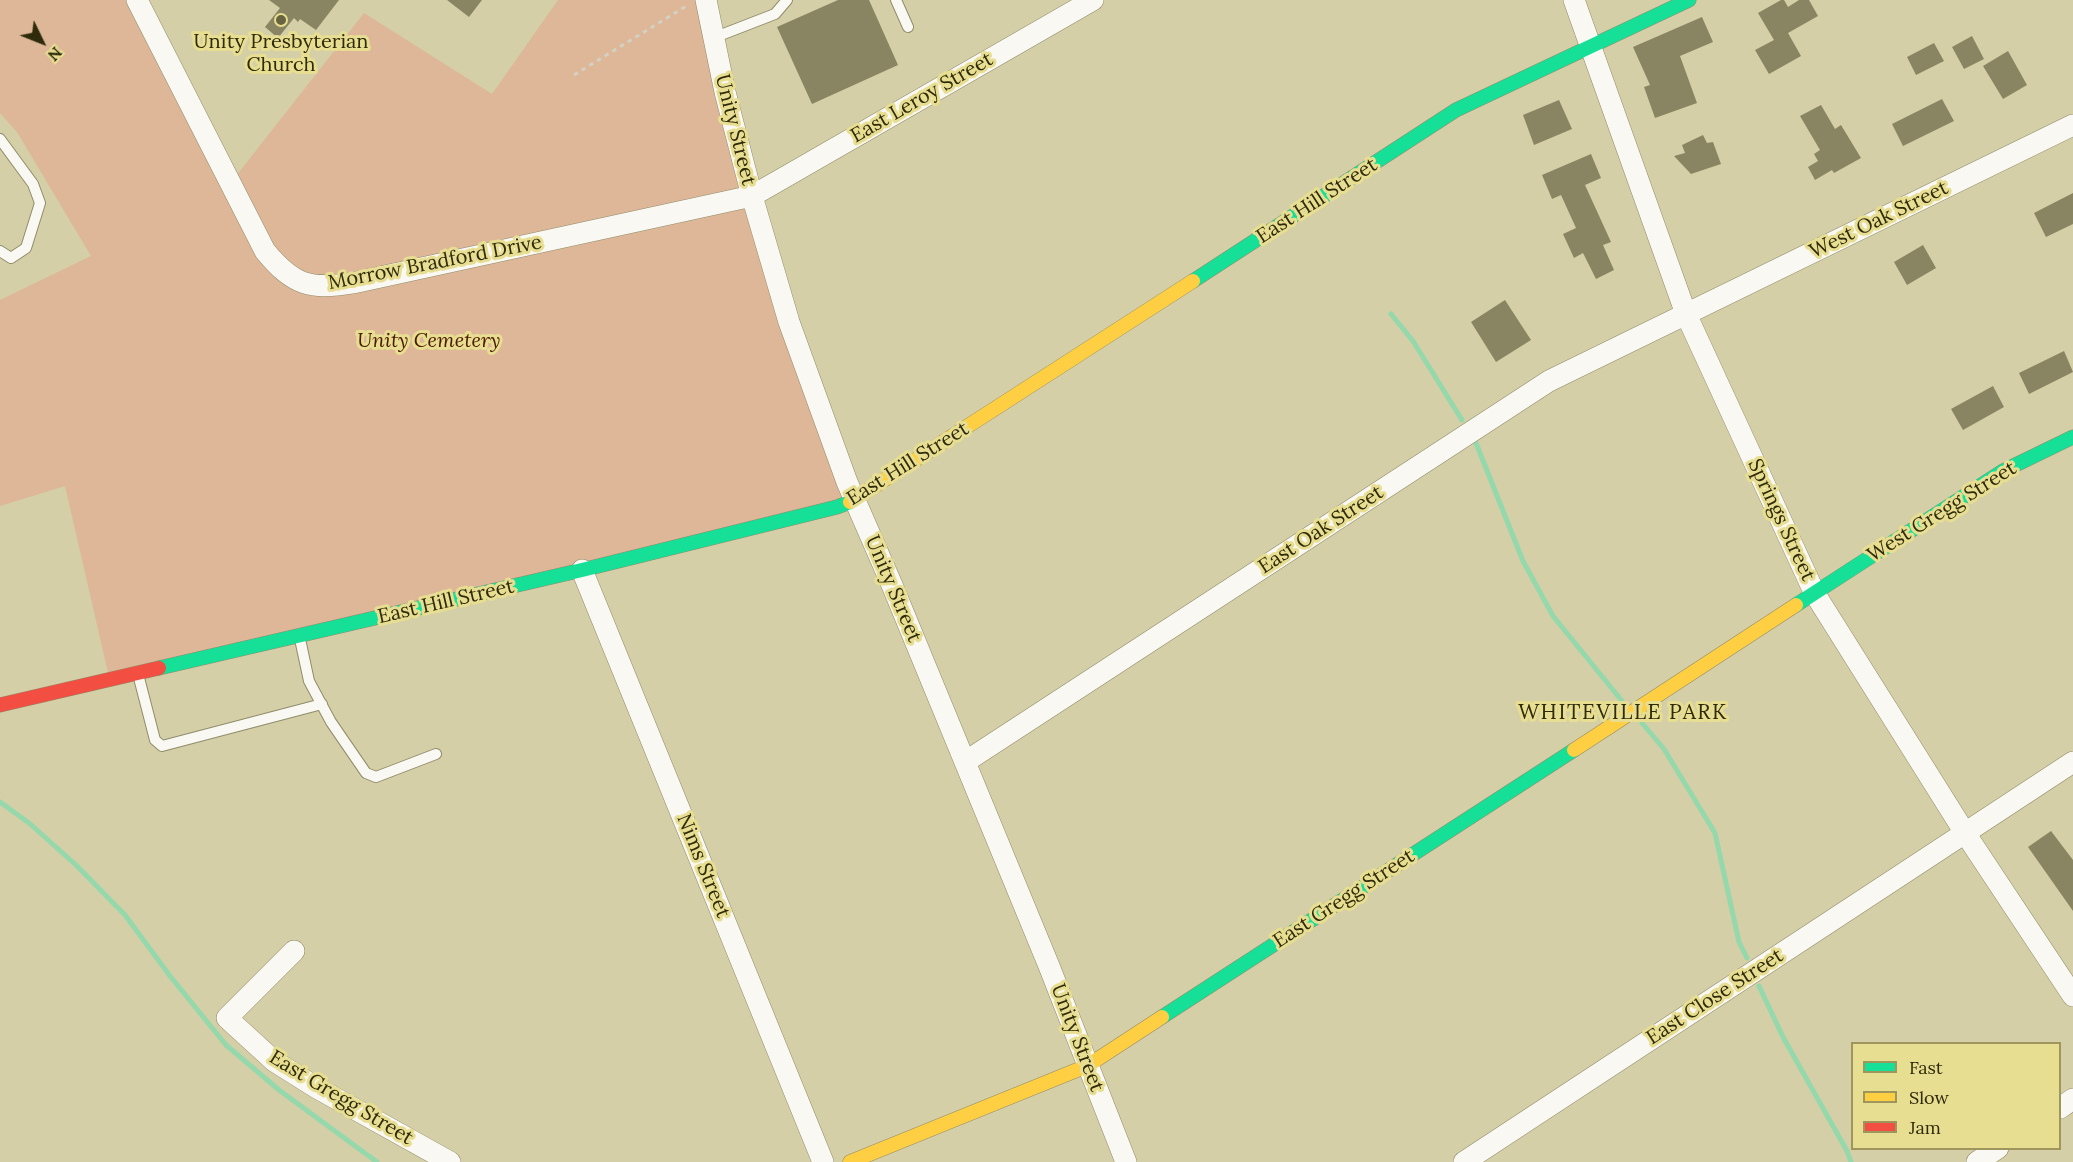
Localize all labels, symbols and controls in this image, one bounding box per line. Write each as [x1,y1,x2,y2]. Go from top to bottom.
north arrow [12,12,72,72]
marker: Unity Presbyterian Church [274,13,288,27]
place label: Unity Presbyterian Church [194,30,368,77]
text: N [44,43,67,66]
street label: East Leroy Street [847,48,997,148]
street label: Unity Street [710,72,760,188]
street label: East Hill Street [1252,153,1382,249]
street label: West Oak Street [1806,176,1952,264]
street label: Morrow Bradford Drive [326,231,544,295]
park label: Unity Cemetery [357,329,501,353]
street label: East Hill Street [843,417,973,511]
street label: Springs Street [1742,455,1820,585]
street label: West Gregg Street [1863,457,2021,567]
street label: East Oak Street [1254,481,1388,579]
street label: Unity Street [860,532,926,646]
street label: East Hill Street [376,575,516,629]
district label: WHITEVILLE PARK [1518,700,1728,726]
street label: Nims Street [671,811,735,921]
street label: East Gregg Street [1269,844,1419,954]
street label: East Close Street [1642,944,1788,1050]
street label: Unity Street [1045,981,1109,1095]
legend [1851,1042,2061,1150]
street label: East Gregg Street [265,1046,417,1150]
text: Fast [1909,1056,1943,1079]
text: Slow [1909,1086,1949,1109]
text: Jam [1909,1116,1941,1139]

